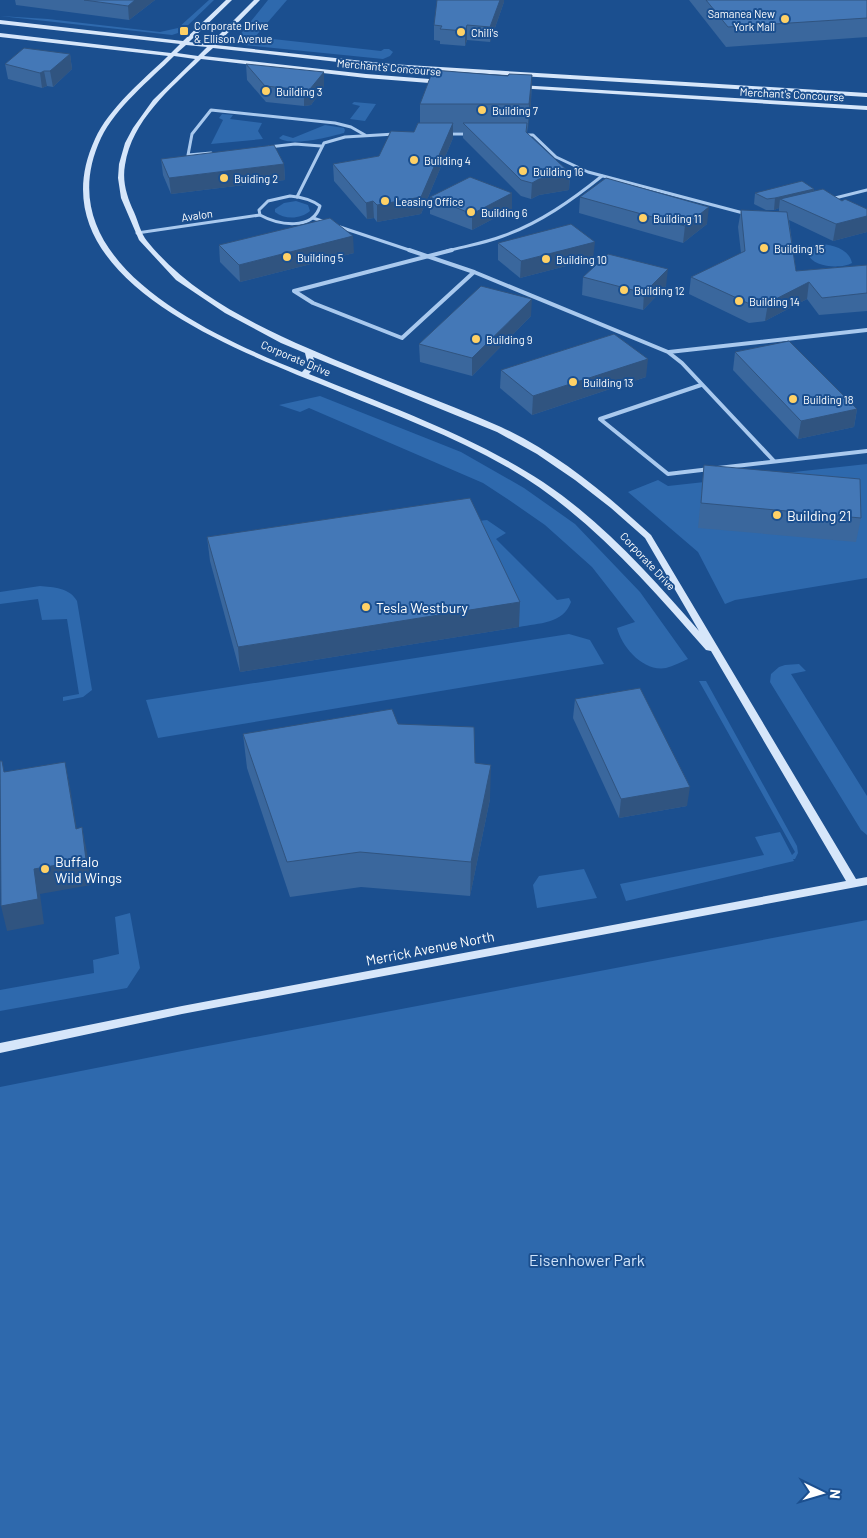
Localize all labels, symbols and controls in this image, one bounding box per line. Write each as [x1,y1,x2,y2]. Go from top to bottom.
place label: Samanea New York Mall [708,7,775,33]
marker: Samanea New York Mall [779,13,791,25]
place label: Corporate Drive & Ellison Avenue [194,19,272,45]
marker: Corporate Drive & Ellison Avenue [178,25,190,37]
marker: Chili's [455,26,467,38]
place label: Chili's [471,26,498,39]
street label: Merchant's Concourse [336,56,442,78]
marker: Building 3 [260,85,272,97]
place label: Building 3 [276,85,322,98]
street label: Merchant's Concourse [739,85,845,103]
marker: Building 7 [476,104,488,116]
place label: Building 7 [492,104,538,117]
marker: Building 4 [408,154,420,166]
place label: Building 4 [424,154,471,167]
marker: Building 16 [517,165,529,177]
place label: Building 16 [533,165,584,178]
marker: Buiding 2 [218,172,230,184]
place label: Buiding 2 [234,172,278,185]
marker: Leasing Office [379,195,391,207]
place label: Leasing Office [395,195,464,208]
street label: Avalon [180,206,214,224]
marker: Building 6 [465,206,477,218]
place label: Building 6 [481,206,528,219]
marker: Building 11 [637,212,649,224]
place label: Building 11 [653,212,702,225]
marker: Building 15 [758,242,770,254]
place label: Building 15 [774,242,825,255]
marker: Building 5 [281,251,293,263]
place label: Building 5 [297,251,344,264]
marker: Building 10 [540,253,552,265]
place label: Building 10 [556,253,607,266]
marker: Building 12 [618,284,630,296]
place label: Building 12 [634,284,685,297]
marker: Building 14 [733,295,745,307]
place label: Building 14 [749,295,800,308]
marker: Building 9 [470,333,482,345]
place label: Building 9 [486,333,533,346]
street label: Corporate Drive [259,337,333,379]
marker: Building 13 [567,376,579,388]
place label: Building 13 [583,376,633,389]
marker: Building 18 [787,393,799,405]
place label: Building 18 [803,393,854,406]
place label: Building 21 [787,507,851,524]
marker: Building 21 [771,509,783,521]
street label: Corporate Drive [618,529,678,593]
place label: Tesla Westbury [376,599,469,616]
marker: Tesla Westbury [360,601,372,613]
place label: Buffalo Wild Wings [55,853,122,886]
marker: Buffalo Wild Wings [39,863,51,875]
street label: Merrick Avenue North [364,927,496,969]
park label: Eisenhower Park [529,1250,645,1269]
north arrow [797,1468,847,1518]
text: N [827,1489,844,1500]

